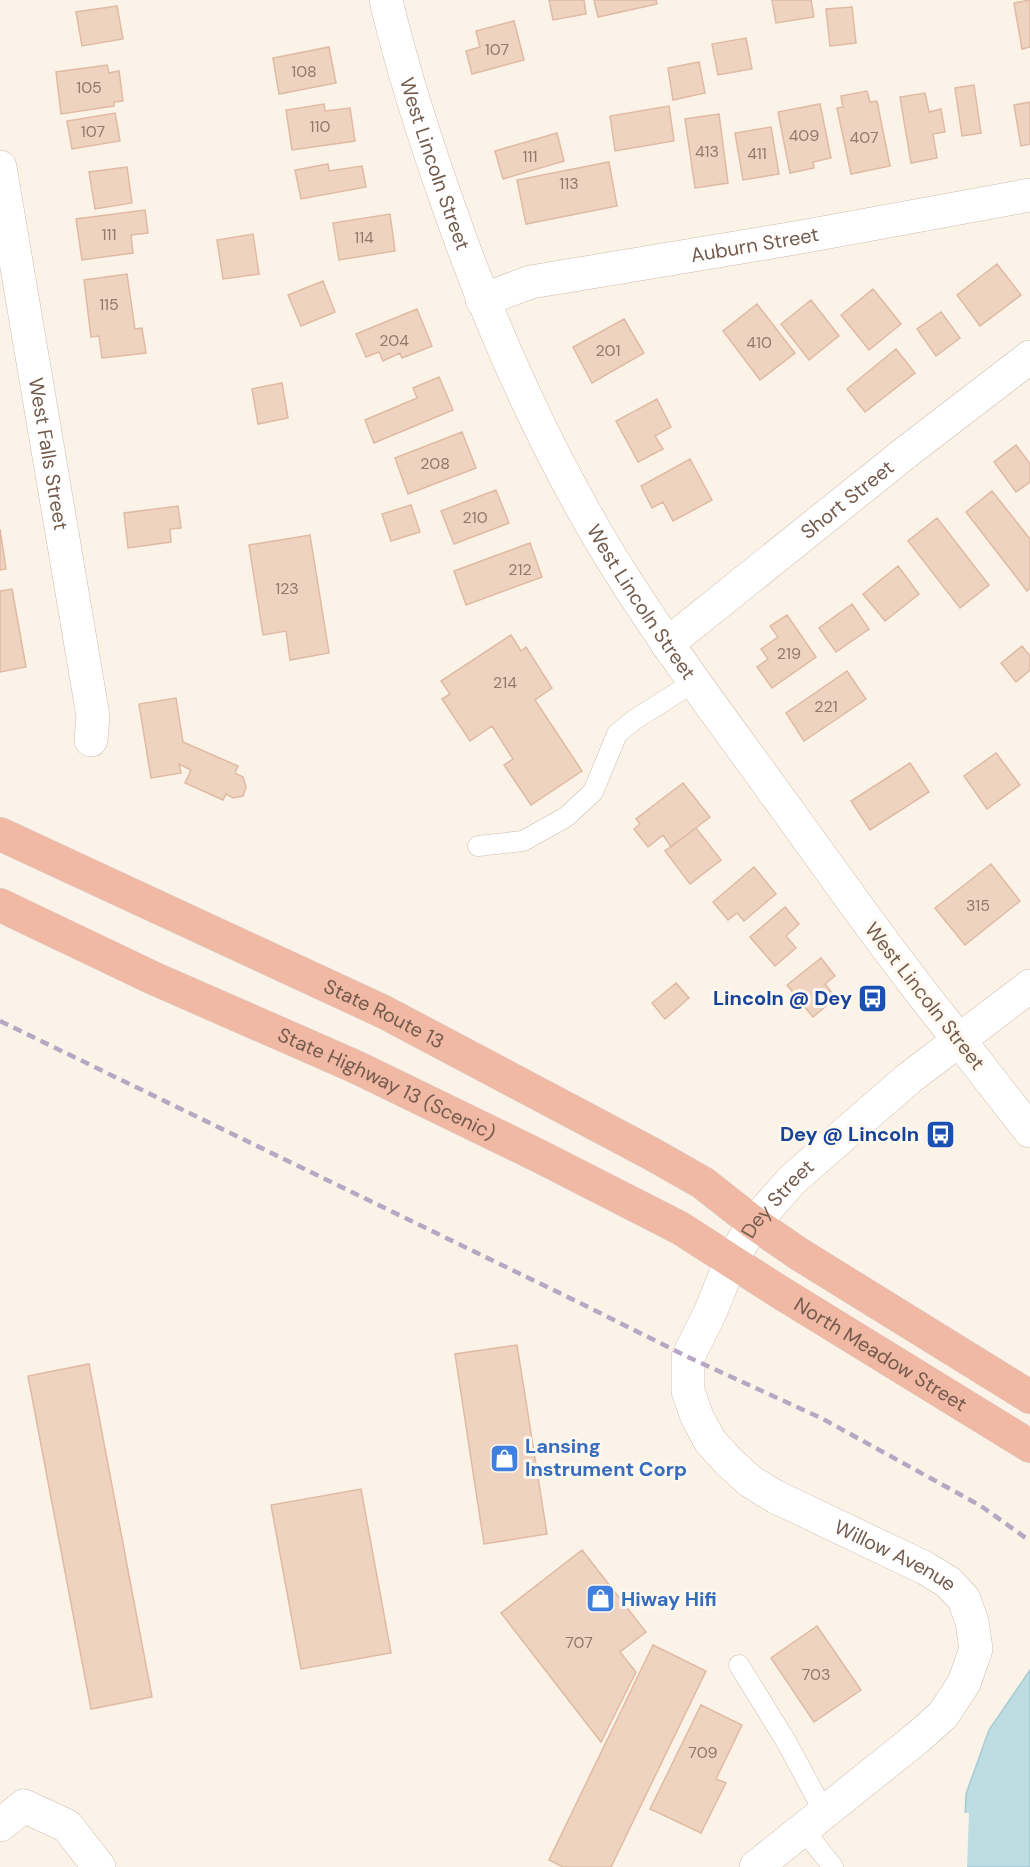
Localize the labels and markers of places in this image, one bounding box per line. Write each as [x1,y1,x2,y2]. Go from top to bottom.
bus stop icon: Lincoln @ Dey [857,982,889,1014]
place label: Lincoln @ Dey [713,985,852,1011]
bus stop icon: Dey @ Lincoln [924,1118,956,1150]
place label: Dey @ Lincoln [780,1121,919,1147]
place label: Lansing Instrument Corp [525,1433,687,1482]
shop icon: Lansing Instrument Corp [488,1442,520,1474]
shop icon: Hiway Hifi [584,1583,616,1615]
place label: Hiway Hifi [621,1586,717,1612]

